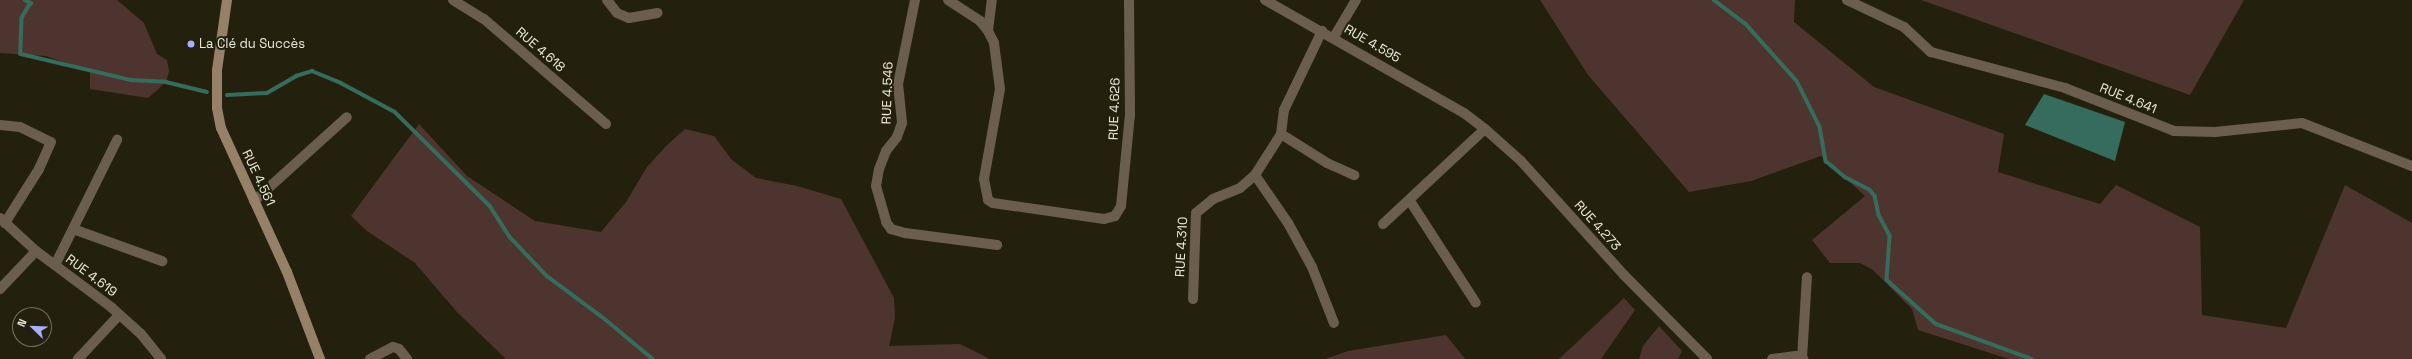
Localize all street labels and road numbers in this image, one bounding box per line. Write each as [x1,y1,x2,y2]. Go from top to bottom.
street label: RUE 4.595 [1341,22,1403,66]
street label: RUE 4.618 [512,24,568,76]
street label: RUE 4.546 [879,61,897,125]
street label: RUE 4.626 [1106,77,1124,141]
street label: RUE 4.641 [2097,81,2159,117]
street label: RUE 4.561 [238,147,278,209]
street label: RUE 4.273 [1571,198,1623,254]
street label: RUE 4.310 [1173,216,1191,278]
street label: RUE 4.619 [62,252,120,300]

